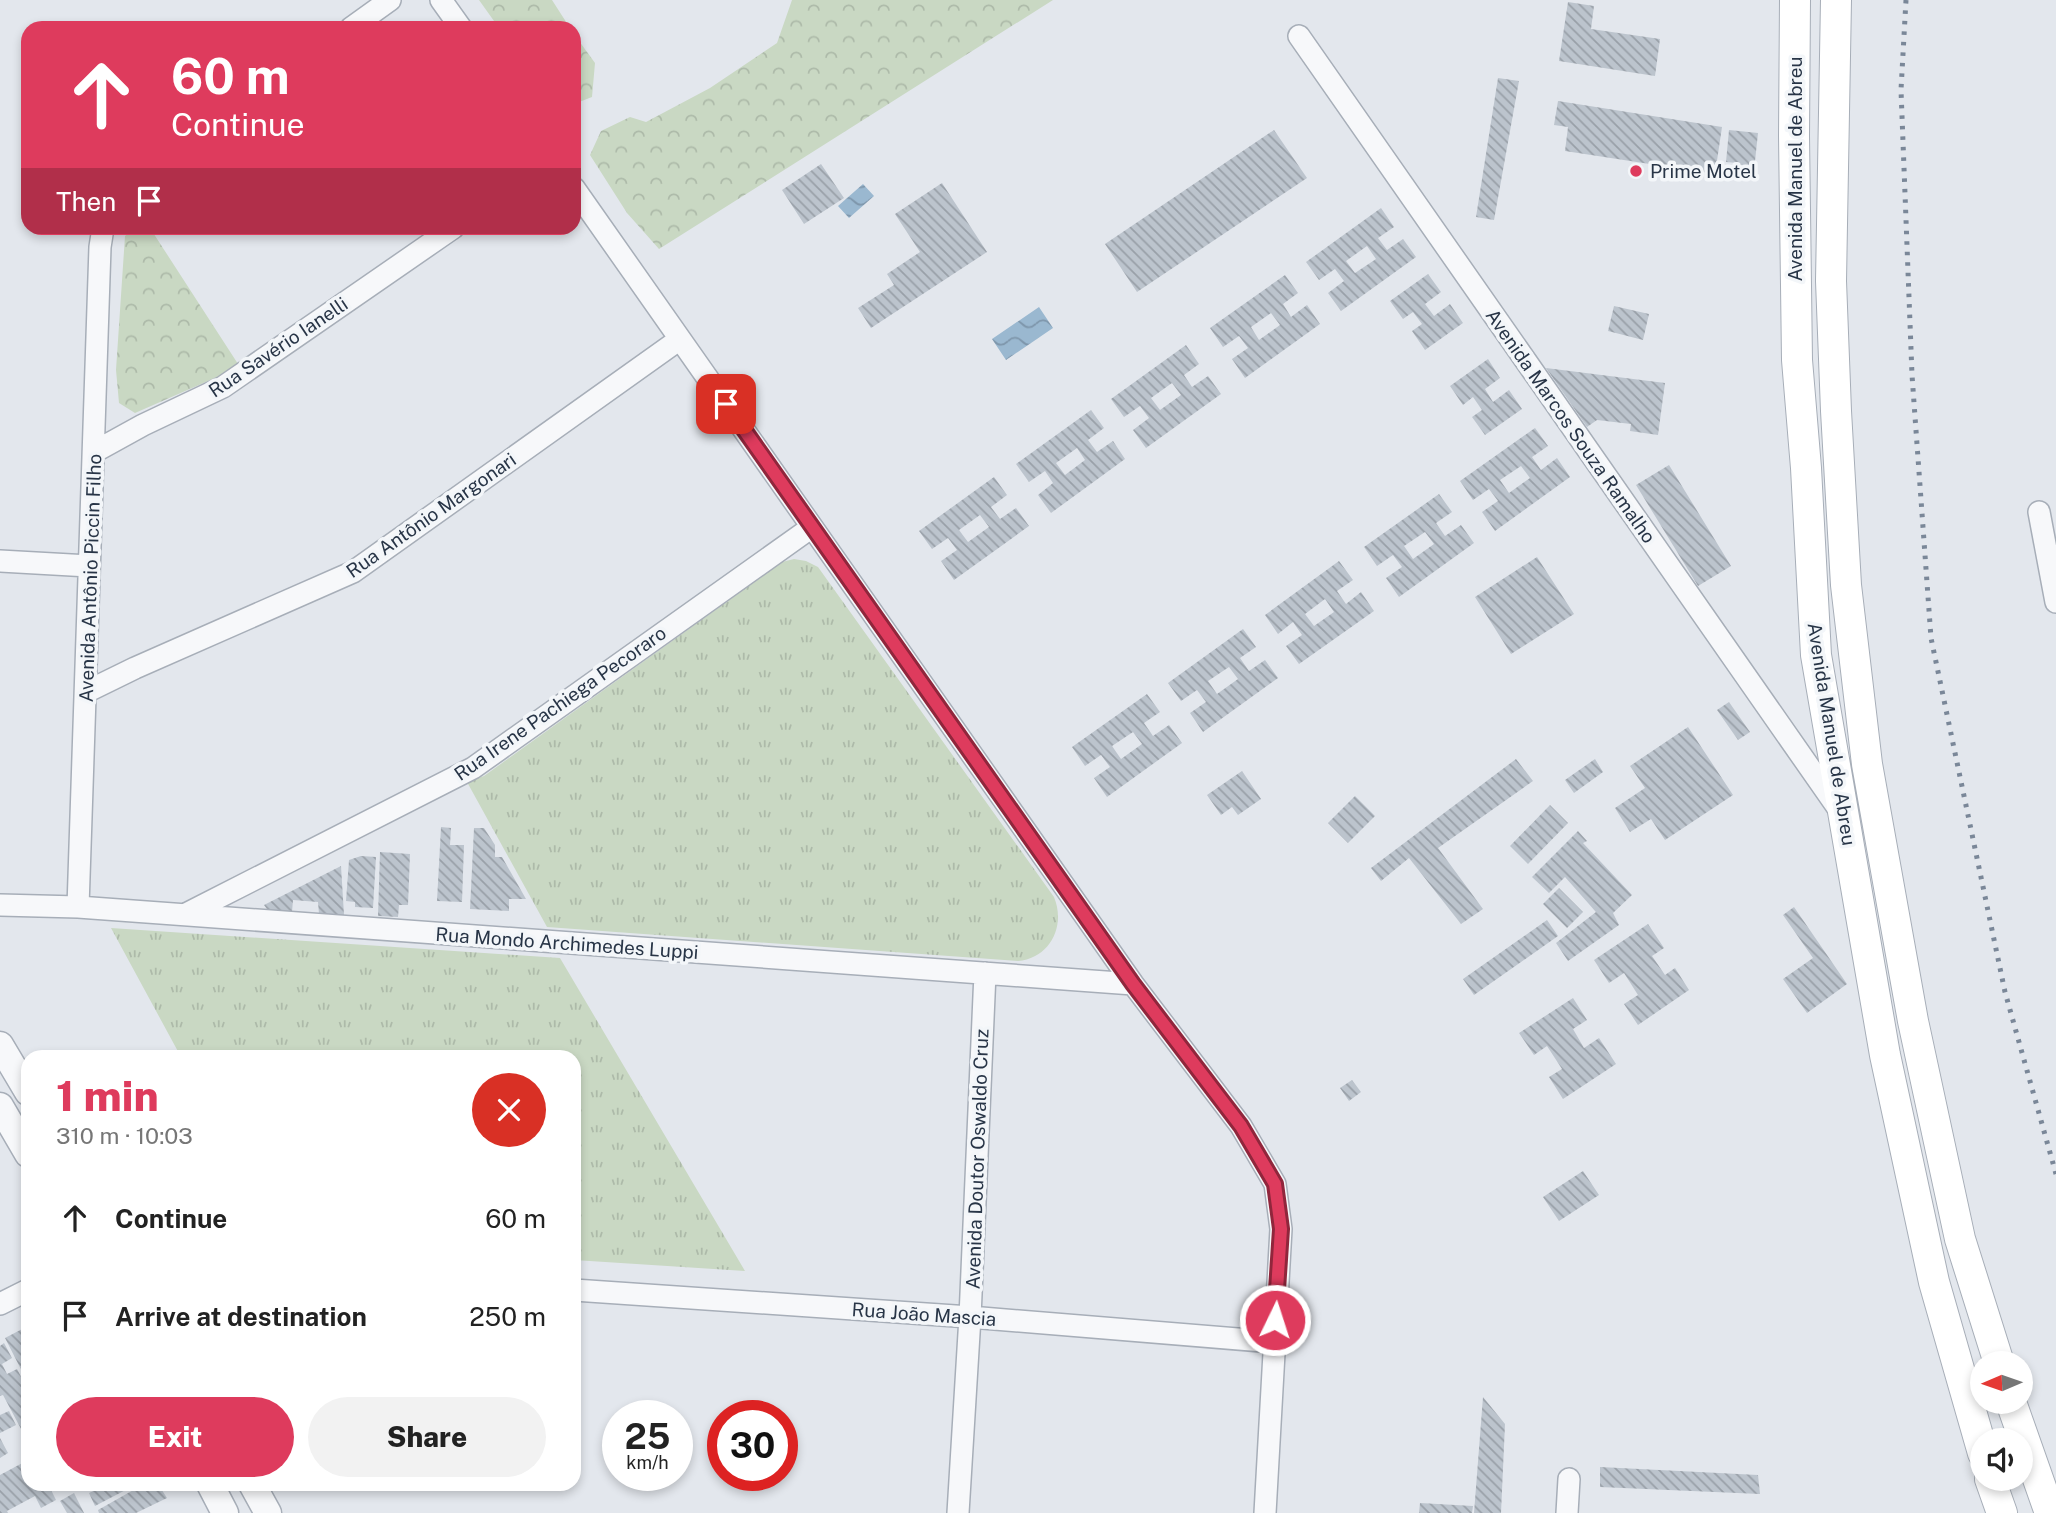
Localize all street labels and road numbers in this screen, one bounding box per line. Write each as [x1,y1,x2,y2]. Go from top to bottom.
street label: Avenida Manuel de Abreu [1784,56,1806,282]
street label: Rua Savério Ianelli [204,292,352,402]
street label: Avenida Marcos Souza Ramalho [1482,305,1660,547]
street label: Rua Antônio Margonari [342,448,520,582]
street label: Avenida Antônio Piccin Filho [75,453,105,703]
street label: Rua Irene Pachiega Pecoraro [450,621,670,785]
street label: Avenida Manuel de Abreu [1804,621,1860,847]
street label: Rua Mondo Archimedes Luppi [435,923,699,963]
street label: Avenida Doutor Oswaldo Cruz [961,1028,993,1290]
street label: Rua João Mascia [851,1298,997,1330]

